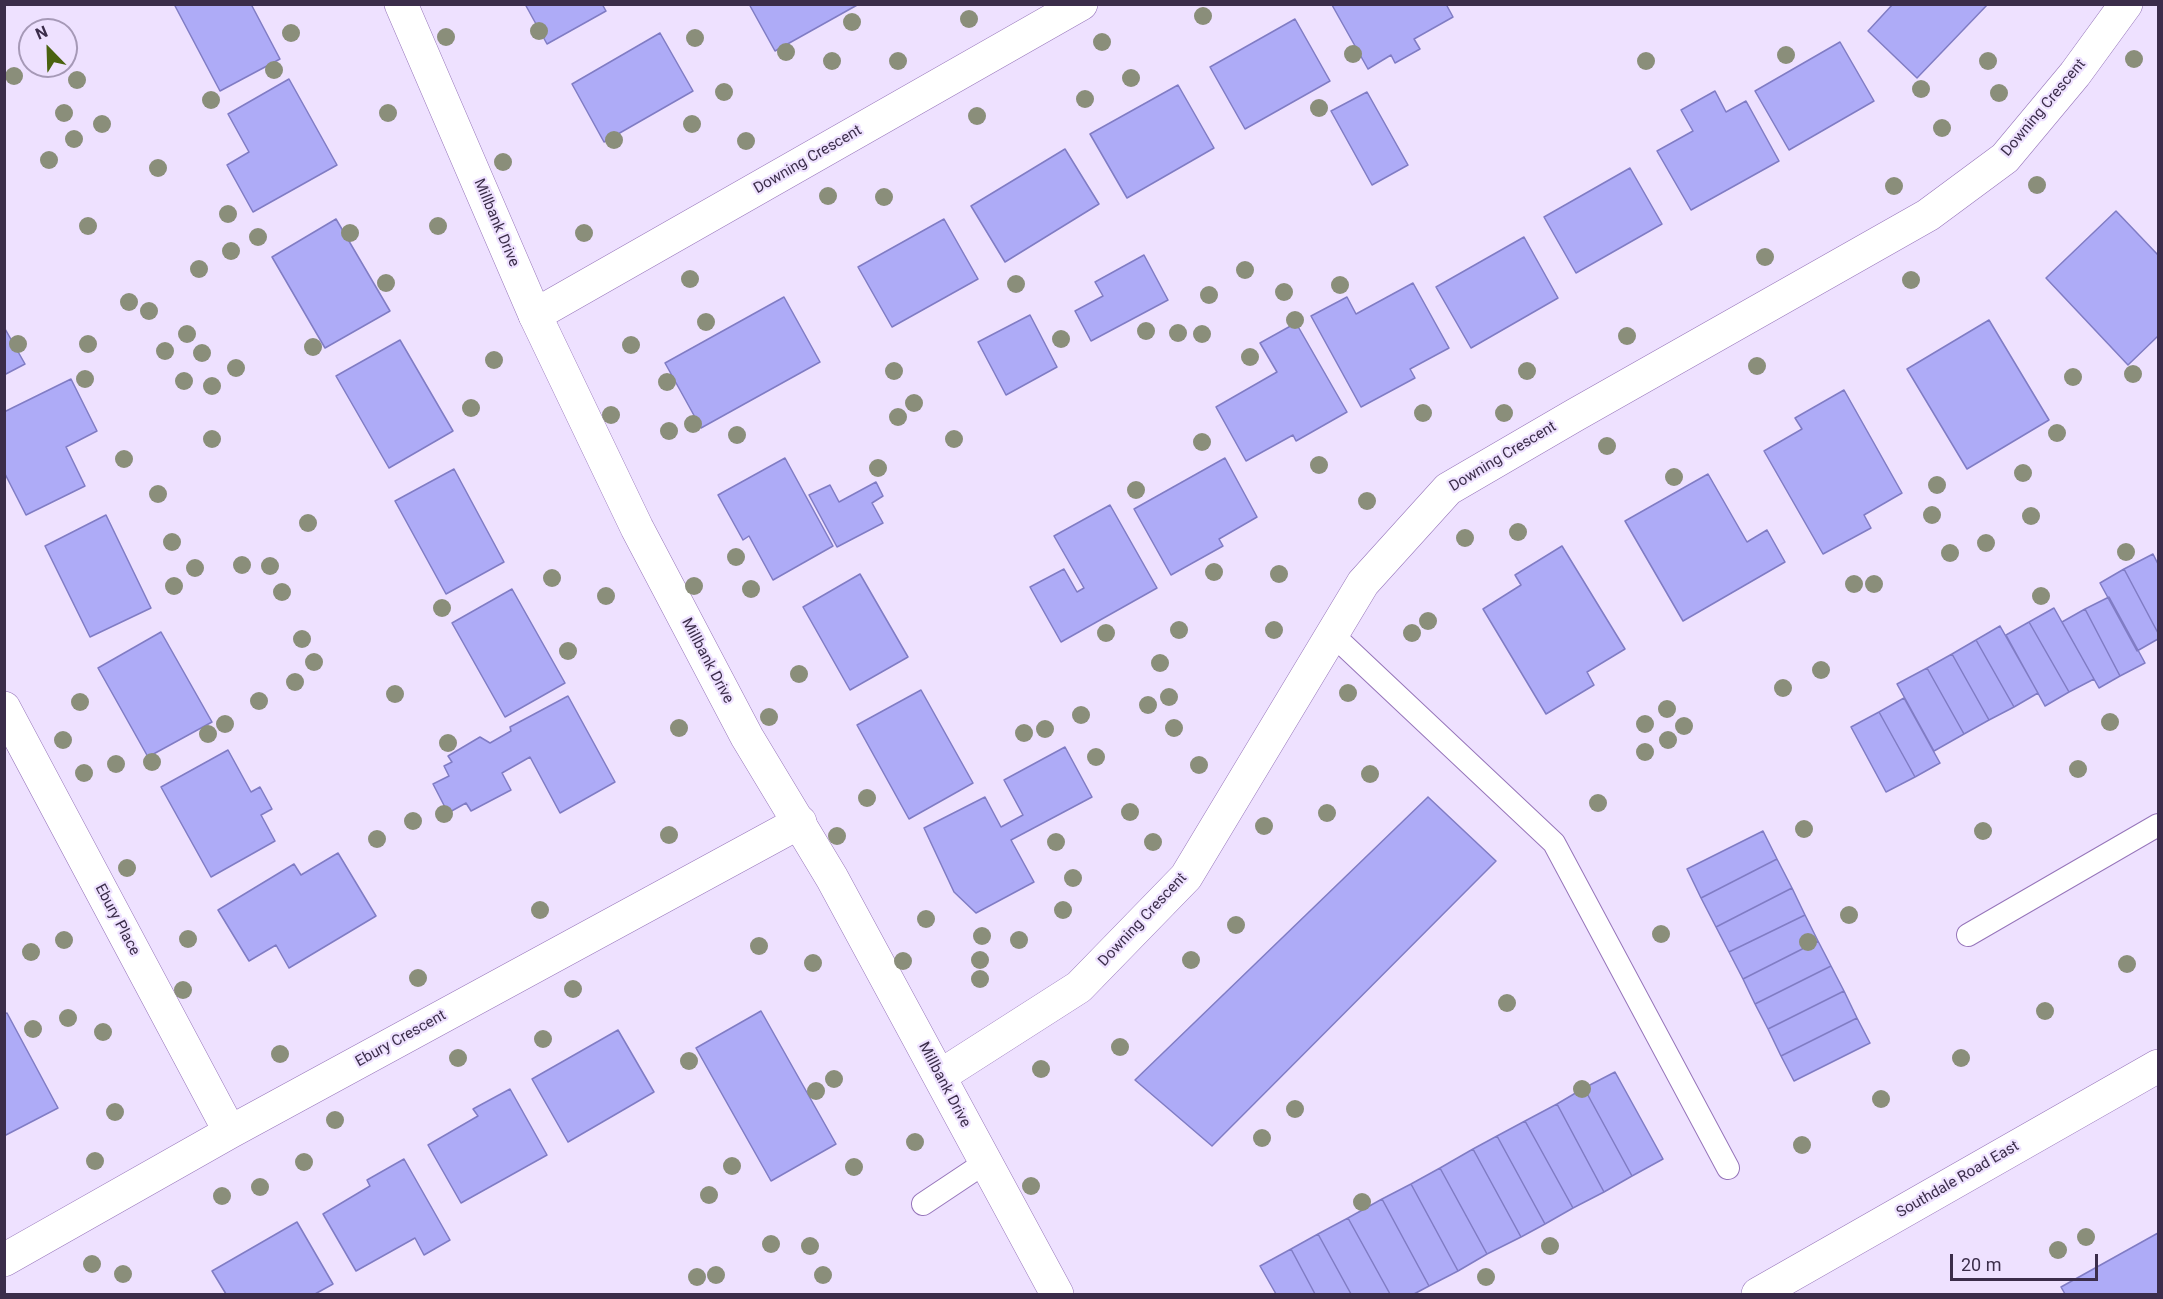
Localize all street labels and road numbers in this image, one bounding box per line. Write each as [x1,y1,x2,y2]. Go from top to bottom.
street label: Downing Crescent [1998,56,2090,160]
street label: Downing Crescent [751,122,865,198]
street label: Millbank Drive [469,176,523,270]
street label: Downing Crescent [1446,418,1560,496]
street label: Millbank Drive [677,615,737,707]
street label: Downing Crescent [1095,869,1191,971]
street label: Ebury Place [91,881,143,959]
street label: Ebury Crescent [353,1007,449,1071]
street label: Millbank Drive [914,1039,974,1131]
street label: Southdale Road East [1894,1138,2022,1222]

